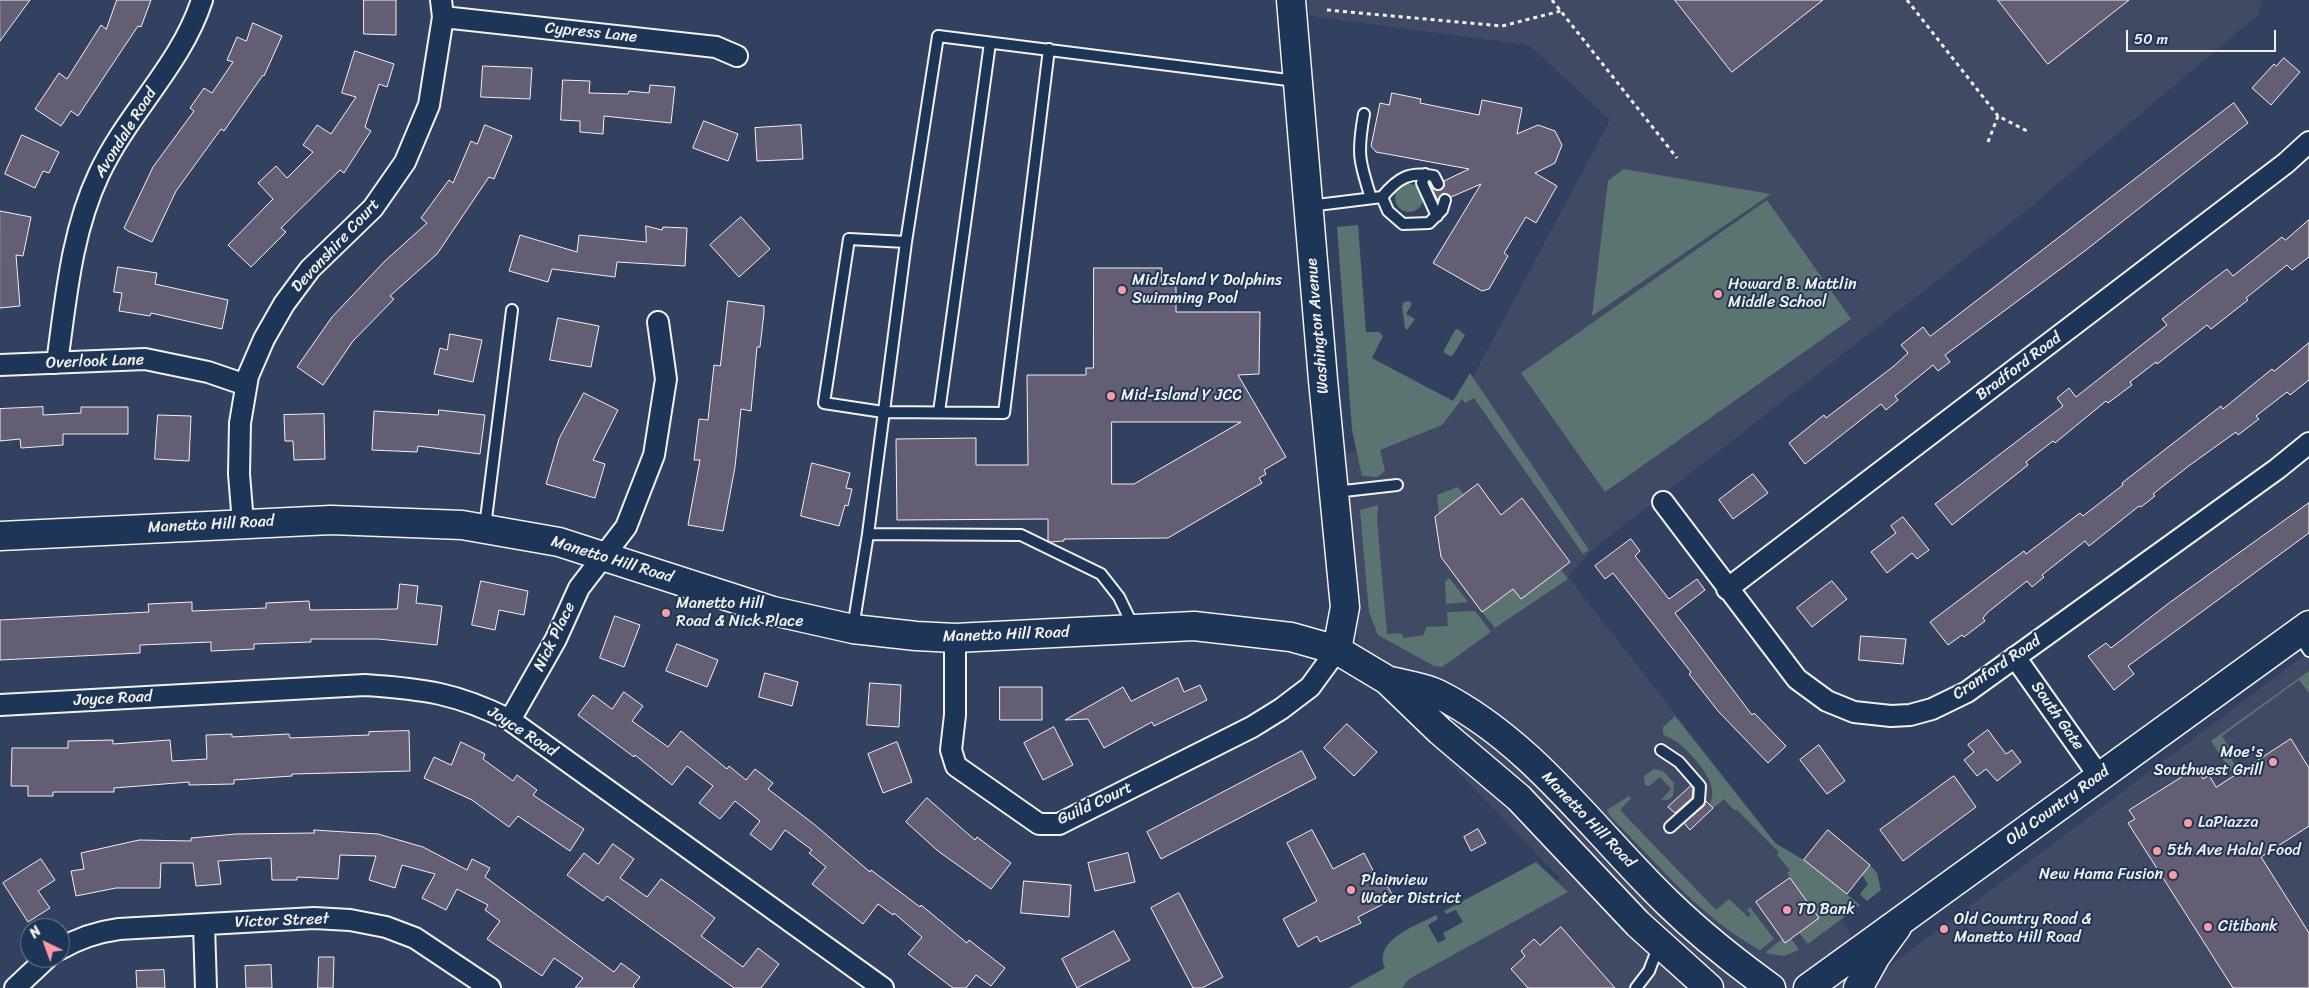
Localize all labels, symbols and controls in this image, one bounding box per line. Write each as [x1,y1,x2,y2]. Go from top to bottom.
street label: Cypress Lane [544,19,638,47]
scale bar [2129,20,2279,52]
text: 50 m [2134,26,2168,52]
street label: Avondale Road [91,85,161,181]
street label: Devonshire Court [288,195,384,297]
street label: Washington Avenue [1303,257,1333,395]
place label: Mid Island Y Dolphins Swimming Pool [1132,271,1282,309]
place label: Howard B. Mattlin Middle School [1728,275,1857,313]
marker: Mid Island Y Dolphins Swimming Pool [1116,284,1128,296]
marker: Howard B. Mattlin Middle School [1712,288,1724,300]
street label: Bradford Road [1973,329,2065,405]
street label: Overlook Lane [46,351,144,373]
place label: Mid-Island Y JCC [1121,386,1242,406]
marker: Mid-Island Y JCC [1105,390,1117,402]
street label: Manetto Hill Road [147,512,275,538]
street label: Manetto Hill Road [549,532,675,588]
place label: Manetto Hill Road & Nick Place [676,594,803,632]
street label: Nick Place [530,599,580,675]
marker: Manetto Hill Road & Nick Place [660,607,672,619]
street label: Manetto Hill Road [942,623,1070,647]
street label: Cranford Road [1949,632,2045,704]
street label: South Gate [2026,678,2088,754]
street label: Joyce Road [73,687,153,711]
street label: Joyce Road [484,703,560,761]
place label: Moe's Southwest Grill [2154,743,2263,781]
marker: Moe's Southwest Grill [2267,756,2279,768]
street label: Old Country Road [2003,762,2113,850]
street label: Manetto Hill Road [1537,768,1639,872]
street label: Guild Court [1055,778,1135,830]
place label: LaPiazza [2198,813,2258,833]
marker: LaPiazza [2182,817,2194,829]
place label: 5th Ave Halal Food [2167,841,2301,861]
marker: 5th Ave Halal Food [2151,845,2163,857]
place label: New Hama Fusion [2039,865,2163,885]
marker: New Hama Fusion [2167,869,2179,881]
place label: Plainview Water District [1361,871,1462,909]
marker: Plainview Water District [1345,884,1357,896]
place label: TD Bank [1797,900,1855,920]
marker: TD Bank [1781,904,1793,916]
street label: Victor Street [235,910,329,932]
place label: Old Country Road & Manetto Hill Road [1954,910,2091,948]
place label: Citibank [2218,917,2278,937]
north arrow [20,918,70,968]
text: N [23,920,47,945]
marker: Citibank [2202,921,2214,933]
marker: Old Country Road & Manetto Hill Road [1938,923,1950,935]

